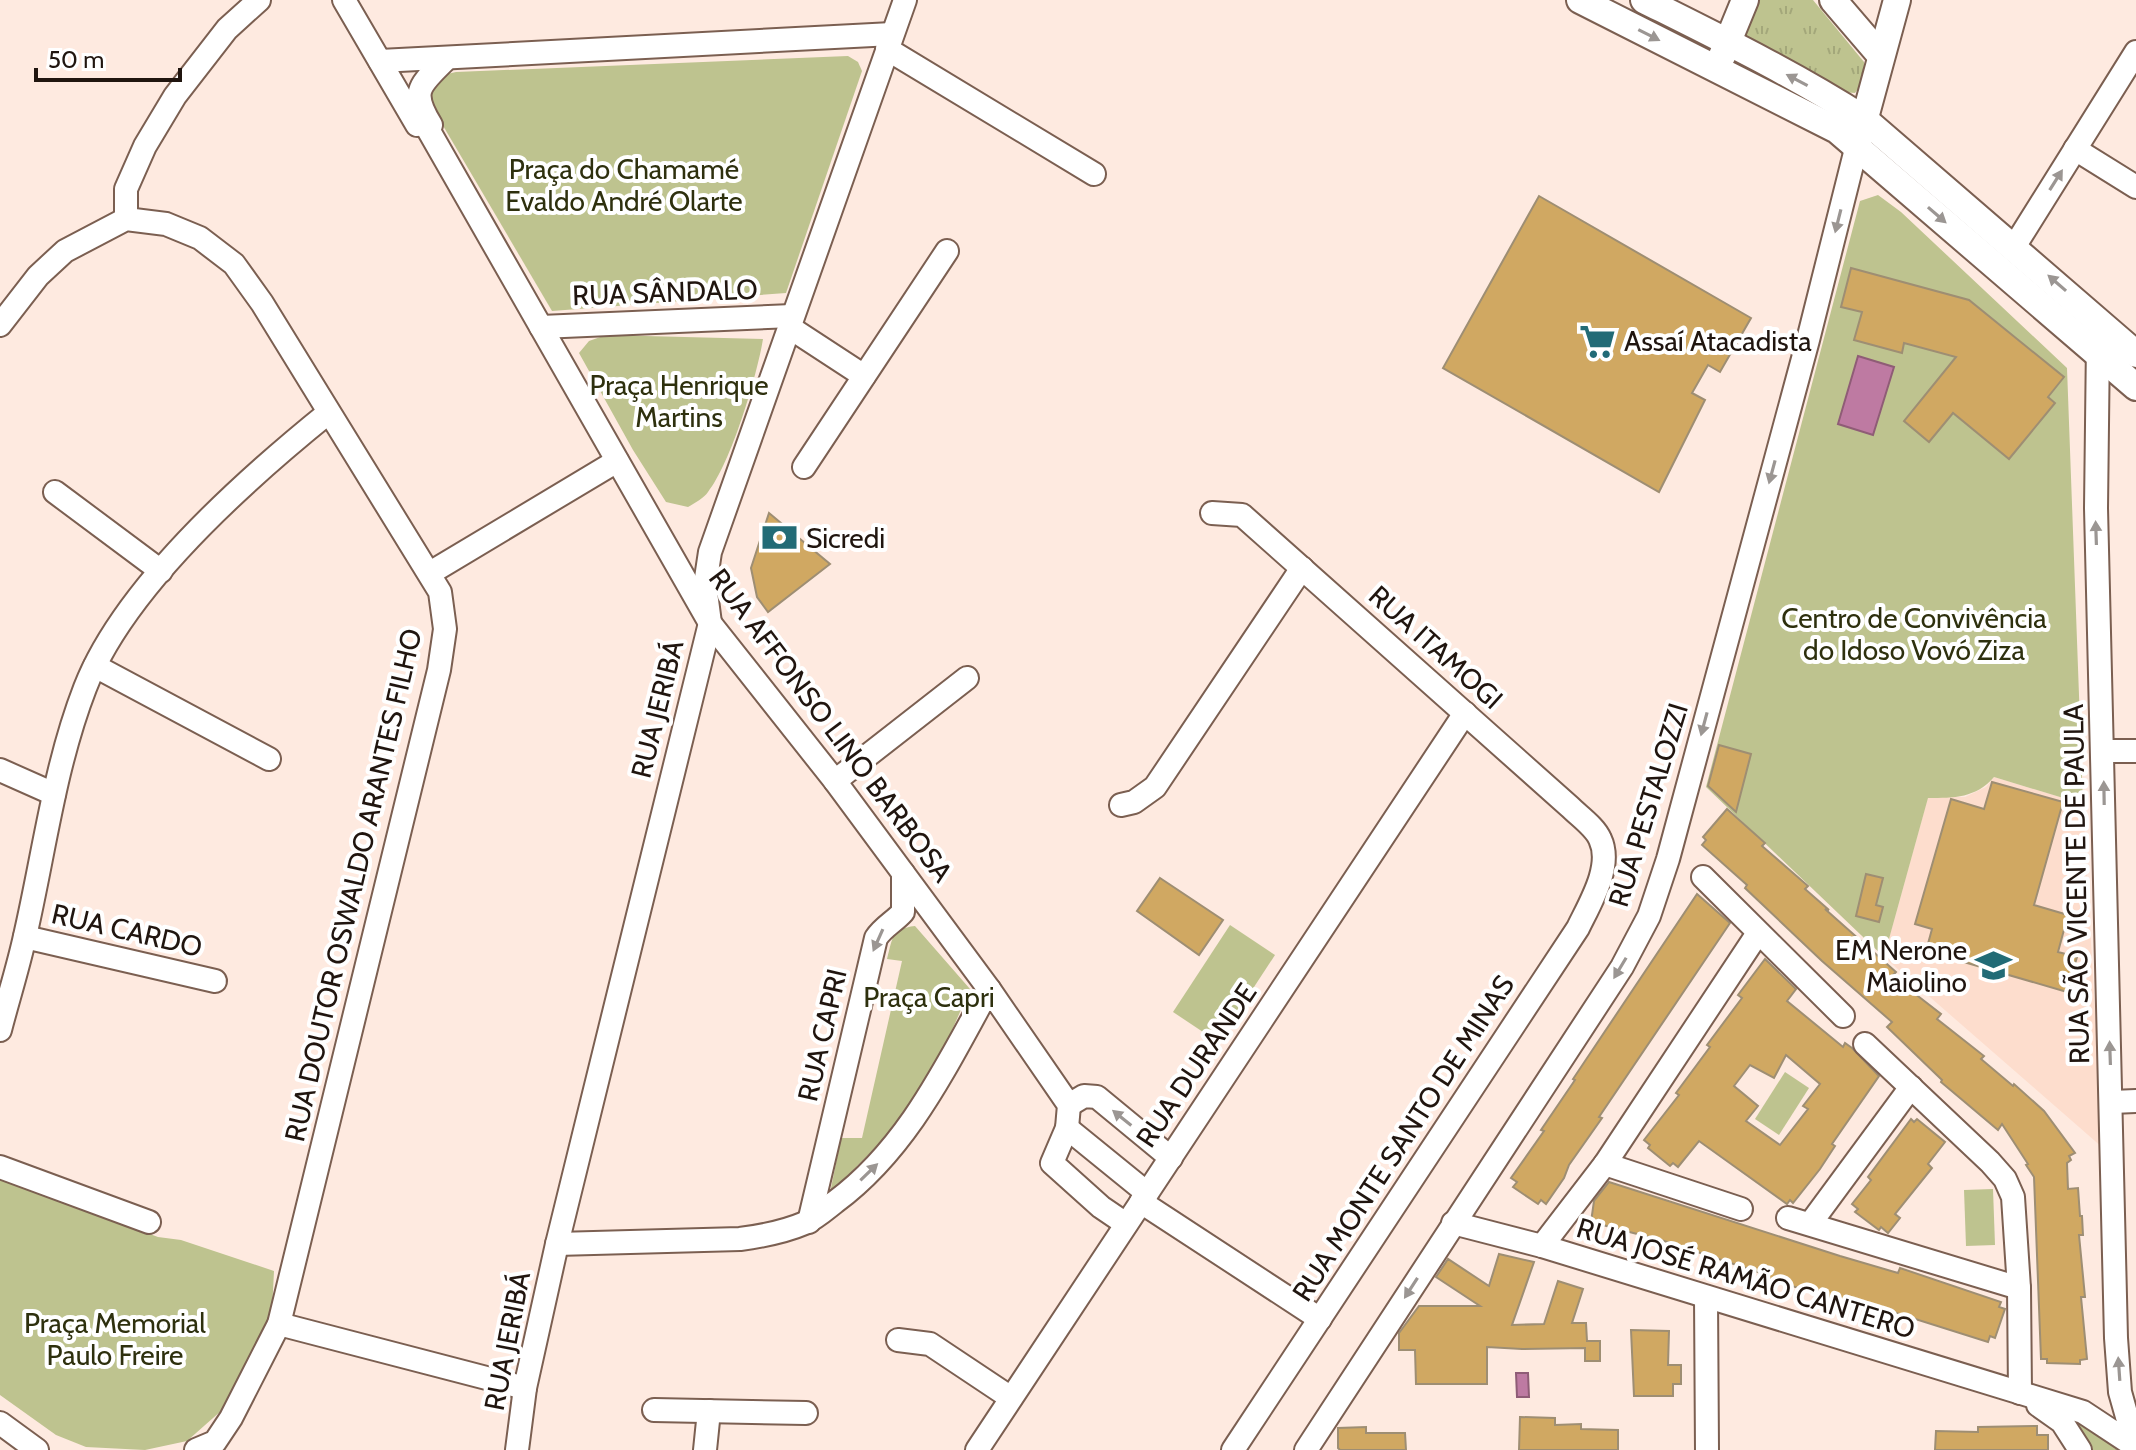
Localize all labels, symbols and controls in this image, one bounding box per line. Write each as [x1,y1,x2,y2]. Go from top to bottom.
one-way arrow [1638,28,1661,42]
scale bar [36,32,180,82]
text: 50 m [48,45,104,74]
one-way arrow [1786,73,1808,87]
park label: Praça do Chamamé Evaldo André Olarte [505,152,743,218]
one-way arrow [2048,170,2063,191]
one-way arrow [1927,206,1947,223]
one-way arrow [1832,209,1844,234]
street label: RUA SÂNDALO [572,272,758,312]
one-way arrow [2047,275,2066,293]
supermarket icon: Assaí Atacadista [1579,322,1617,360]
place label: Assaí Atacadista [1624,324,1812,358]
park label: Praça Henrique Martins [589,368,769,434]
one-way arrow [1765,460,1777,485]
bank icon: Sicredi [761,519,799,557]
one-way arrow [2090,520,2103,545]
place label: Sicredi [806,521,885,555]
street label: RUA AFFONSO LINO BARBOSA [702,562,960,889]
street label: RUA ITAMOGI [1362,578,1510,716]
park label: Centro de Convivência do Idoso Vovó Ziza [1781,601,2047,667]
street label: RUA DOUTOR OSWALDO ARANTES FILHO [277,625,429,1145]
street label: RUA JERIBÁ [623,636,691,781]
street label: RUA PESTALOZZI [1601,699,1695,911]
street label: RUA SÃO VICENTE DE PAULA [2056,703,2096,1064]
one-way arrow [1698,711,1710,736]
one-way arrow [2097,780,2110,805]
street label: RUA CARDO [48,896,206,964]
one-way arrow [872,929,885,952]
place label: EM Nerone Maiolino [1835,933,1967,999]
school or university icon: EM Nerone Maiolino [1974,947,2012,985]
one-way arrow [1613,957,1627,979]
street label: RUA CAPRI [790,966,854,1104]
street label: RUA MONTE SANTO DE MINAS [1285,969,1521,1307]
street label: RUA DURANDE [1129,976,1263,1154]
park label: Praça Capri [863,980,995,1014]
one-way arrow [2104,1040,2117,1065]
one-way arrow [1112,1110,1132,1127]
one-way arrow [859,1163,878,1182]
street label: RUA JOSÉ RAMÃO CANTERO [1573,1210,1919,1346]
street label: RUA JERIBÁ [477,1268,537,1413]
one-way arrow [1403,1278,1418,1299]
park label: Praça Memorial Paulo Freire [24,1306,206,1372]
one-way arrow [2112,1356,2125,1381]

